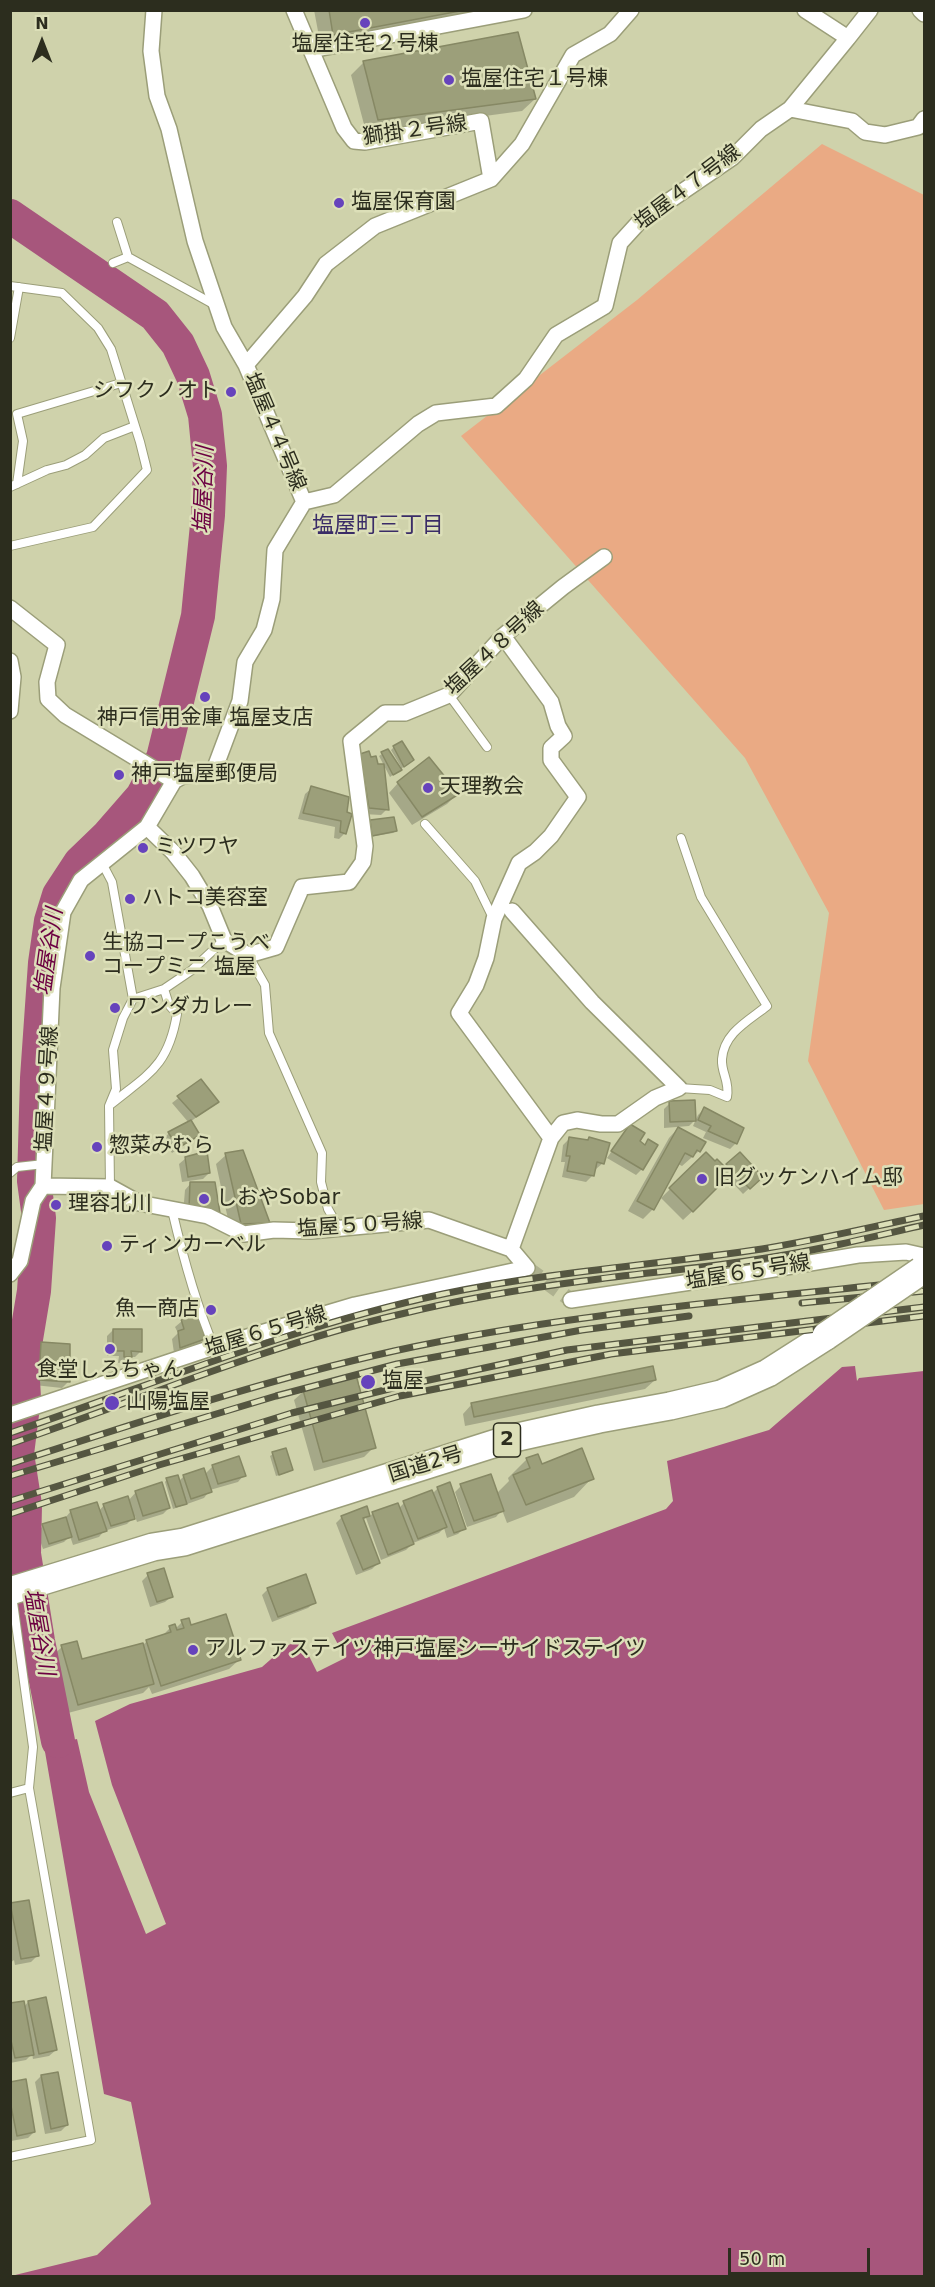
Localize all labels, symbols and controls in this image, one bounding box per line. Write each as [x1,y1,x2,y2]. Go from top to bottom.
north arrow [12,12,72,72]
text: N [35,14,49,33]
marker: 塩屋住宅２号棟 [358,16,372,30]
place label: 塩屋住宅２号棟 [292,32,438,58]
place label: 塩屋住宅１号棟 [461,67,608,93]
marker: 塩屋住宅１号棟 [442,73,456,87]
street label: 獅掛２号線 [361,111,469,151]
street label: 塩屋４７号線 [630,140,746,236]
place label: 塩屋保育園 [351,190,456,216]
marker: 塩屋保育園 [332,196,346,210]
street label: 塩屋４４号線 [238,369,310,495]
place label: シフクノオト [93,379,219,405]
marker: シフクノオト [224,385,238,399]
water label: 塩屋谷川 [190,446,220,534]
district label: 塩屋町三丁目 [312,513,444,539]
street label: 塩屋４８号線 [440,597,550,701]
marker: 神戸信用金庫 塩屋支店 [198,690,212,704]
place label: 神戸信用金庫 塩屋支店 [97,706,313,732]
place label: 神戸塩屋郵便局 [131,762,278,788]
marker: 神戸塩屋郵便局 [112,768,126,782]
place label: 天理教会 [440,775,524,801]
marker: 天理教会 [421,781,435,795]
place label: ミツワヤ [155,835,239,861]
marker: ミツワヤ [136,841,150,855]
place label: ハトコ美容室 [142,886,268,912]
marker: ハトコ美容室 [123,892,137,906]
water label: 塩屋谷川 [31,907,69,997]
place label: 生協コープこうべ コープミニ 塩屋 [102,931,270,981]
marker: 生協コープこうべ コープミニ 塩屋 [83,949,97,963]
place label: ワンダカレー [127,995,253,1021]
marker: ワンダカレー [108,1001,122,1015]
street label: 塩屋４９号線 [32,1025,64,1153]
place label: 惣菜みむら [109,1134,214,1160]
marker: 惣菜みむら [90,1140,104,1154]
place label: 旧グッケンハイム邸 [714,1166,903,1192]
marker: 旧グッケンハイム邸 [695,1172,709,1186]
place label: しおやSobar [216,1186,340,1212]
place label: 理容北川 [68,1192,152,1218]
marker: しおやSobar [197,1192,211,1206]
marker: 理容北川 [49,1198,63,1212]
street label: 塩屋５０号線 [296,1209,424,1243]
place label: ティンカーベル [119,1233,266,1259]
marker: ティンカーベル [100,1239,114,1253]
street label: 塩屋６５号線 [684,1251,812,1295]
place label: 魚一商店 [115,1297,199,1323]
street label: 塩屋６５号線 [202,1302,330,1362]
marker: 魚一商店 [204,1303,218,1317]
marker: 食堂しろちゃん [103,1342,117,1356]
place label: 食堂しろちゃん [37,1358,183,1384]
place label: 塩屋 [382,1369,424,1395]
marker: 塩屋 [359,1373,377,1391]
place label: 山陽塩屋 [126,1390,210,1416]
marker: 山陽塩屋 [103,1394,121,1412]
road number: 2 [494,1423,520,1457]
street label: 国道2号 [386,1442,466,1488]
water label: 塩屋谷川 [17,1586,59,1678]
place label: アルファステイツ神戸塩屋シーサイドステイツ [205,1637,646,1663]
marker: アルファステイツ神戸塩屋シーサイドステイツ [186,1643,200,1657]
scale bar [731,2236,874,2274]
text: 50 m [739,2248,785,2269]

